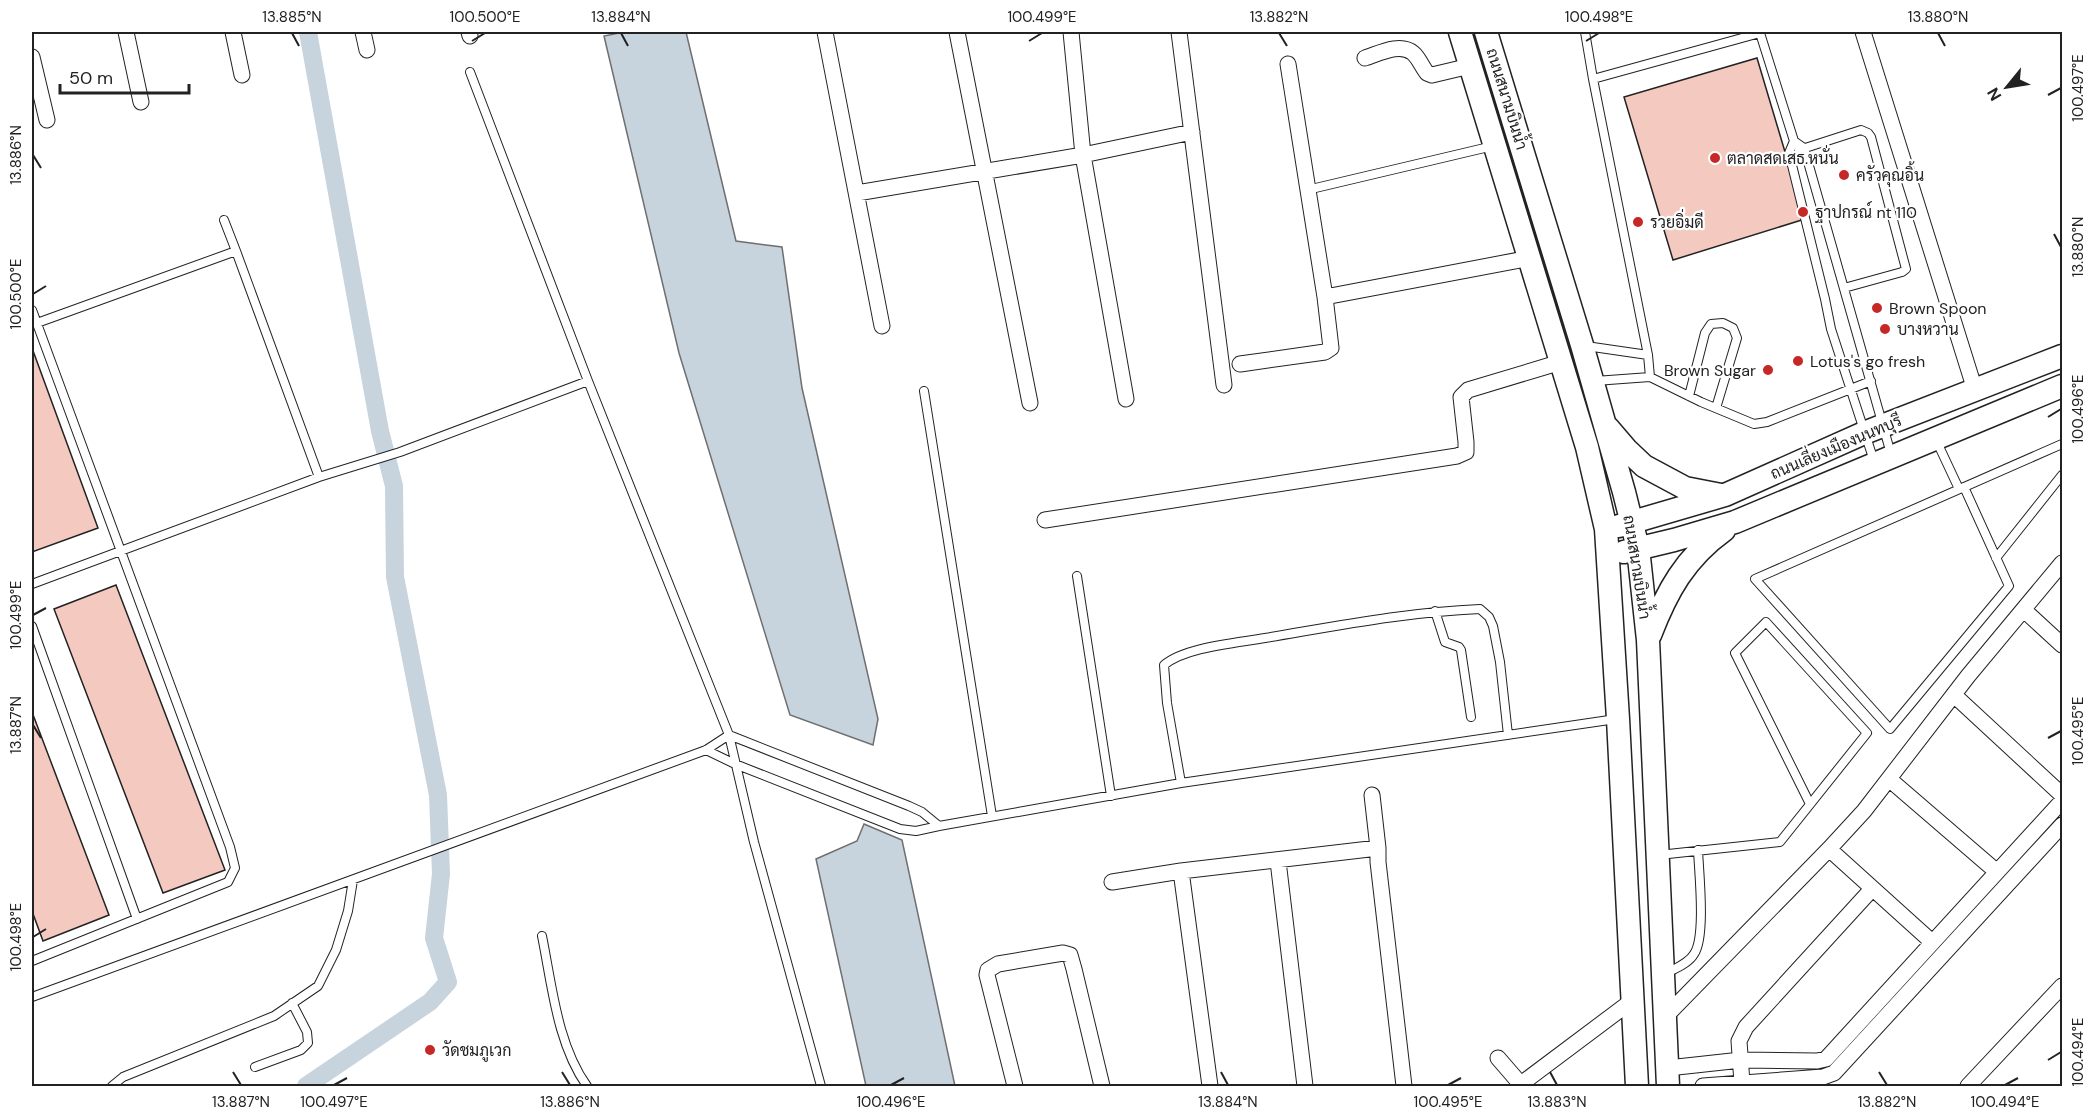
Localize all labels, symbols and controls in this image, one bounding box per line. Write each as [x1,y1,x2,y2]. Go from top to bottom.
text: 13.885°N [262,7,322,27]
text: 100.500°E [450,7,520,27]
text: 13.884°N [591,7,651,27]
text: 100.499°E [1007,7,1077,27]
text: 13.882°N [1250,7,1308,27]
text: 100.498°E [1565,7,1633,27]
text: 13.880°N [1908,7,1968,27]
street label: ถนนสนามบินน้ำ [1482,44,1536,152]
text: 100.497°E [2068,54,2088,122]
scale bar [60,57,189,95]
north arrow [1977,57,2037,117]
text: 50 m [69,66,113,90]
text: N [1982,84,2006,105]
text: 13.886°N [6,125,26,185]
place label: ตลาดสดเสธ.หนั่น [1727,144,1839,169]
marker: ตลาดสดเสธ.หนั่น [1708,151,1722,165]
place label: ครัวคุณอิ้น [1856,161,1924,187]
marker: ครัวคุณอิ้น [1837,168,1851,182]
place label: ฐาปกรณ์ nt 110 [1814,200,1917,223]
marker: ฐาปกรณ์ nt 110 [1796,205,1810,219]
place label: รวยอิ่มดี [1650,208,1704,233]
marker: รวยอิ่มดี [1631,215,1645,229]
text: 13.880°N [2068,217,2088,277]
text: 100.500°E [6,259,26,329]
place label: Brown Spoon [1889,298,1987,319]
marker: Brown Spoon [1870,301,1884,315]
place label: บางหวาน [1897,319,1959,340]
marker: บางหวาน [1878,322,1892,336]
place label: Lotus's go fresh [1810,351,1925,372]
marker: Lotus's go fresh [1791,354,1805,368]
place label: Brown Sugar [1664,360,1756,381]
marker: Brown Sugar [1761,363,1775,377]
text: 100.496°E [2068,374,2088,444]
street label: ถนนเลี่ยงเมืองนนทบุรี [1766,406,1905,485]
street label: ถนนสนามบินน้ำ [1618,513,1660,621]
text: 100.499°E [6,580,26,650]
text: 13.887°N [6,696,26,754]
text: 100.495°E [2068,697,2088,765]
text: 100.498°E [6,903,26,971]
text: 100.494°E [2068,1018,2088,1086]
place label: วัดชมภูเวก [442,1040,511,1062]
marker: วัดชมภูเวก [423,1043,437,1057]
text: 13.887°N [212,1092,270,1112]
text: 100.497°E [300,1092,368,1112]
text: 13.886°N [540,1092,600,1112]
text: 100.496°E [856,1092,926,1112]
text: 13.884°N [1198,1092,1258,1112]
text: 100.495°E [1414,1092,1482,1112]
text: 13.883°N [1527,1092,1587,1112]
text: 13.882°N [1858,1092,1916,1112]
text: 100.494°E [1971,1092,2039,1112]

